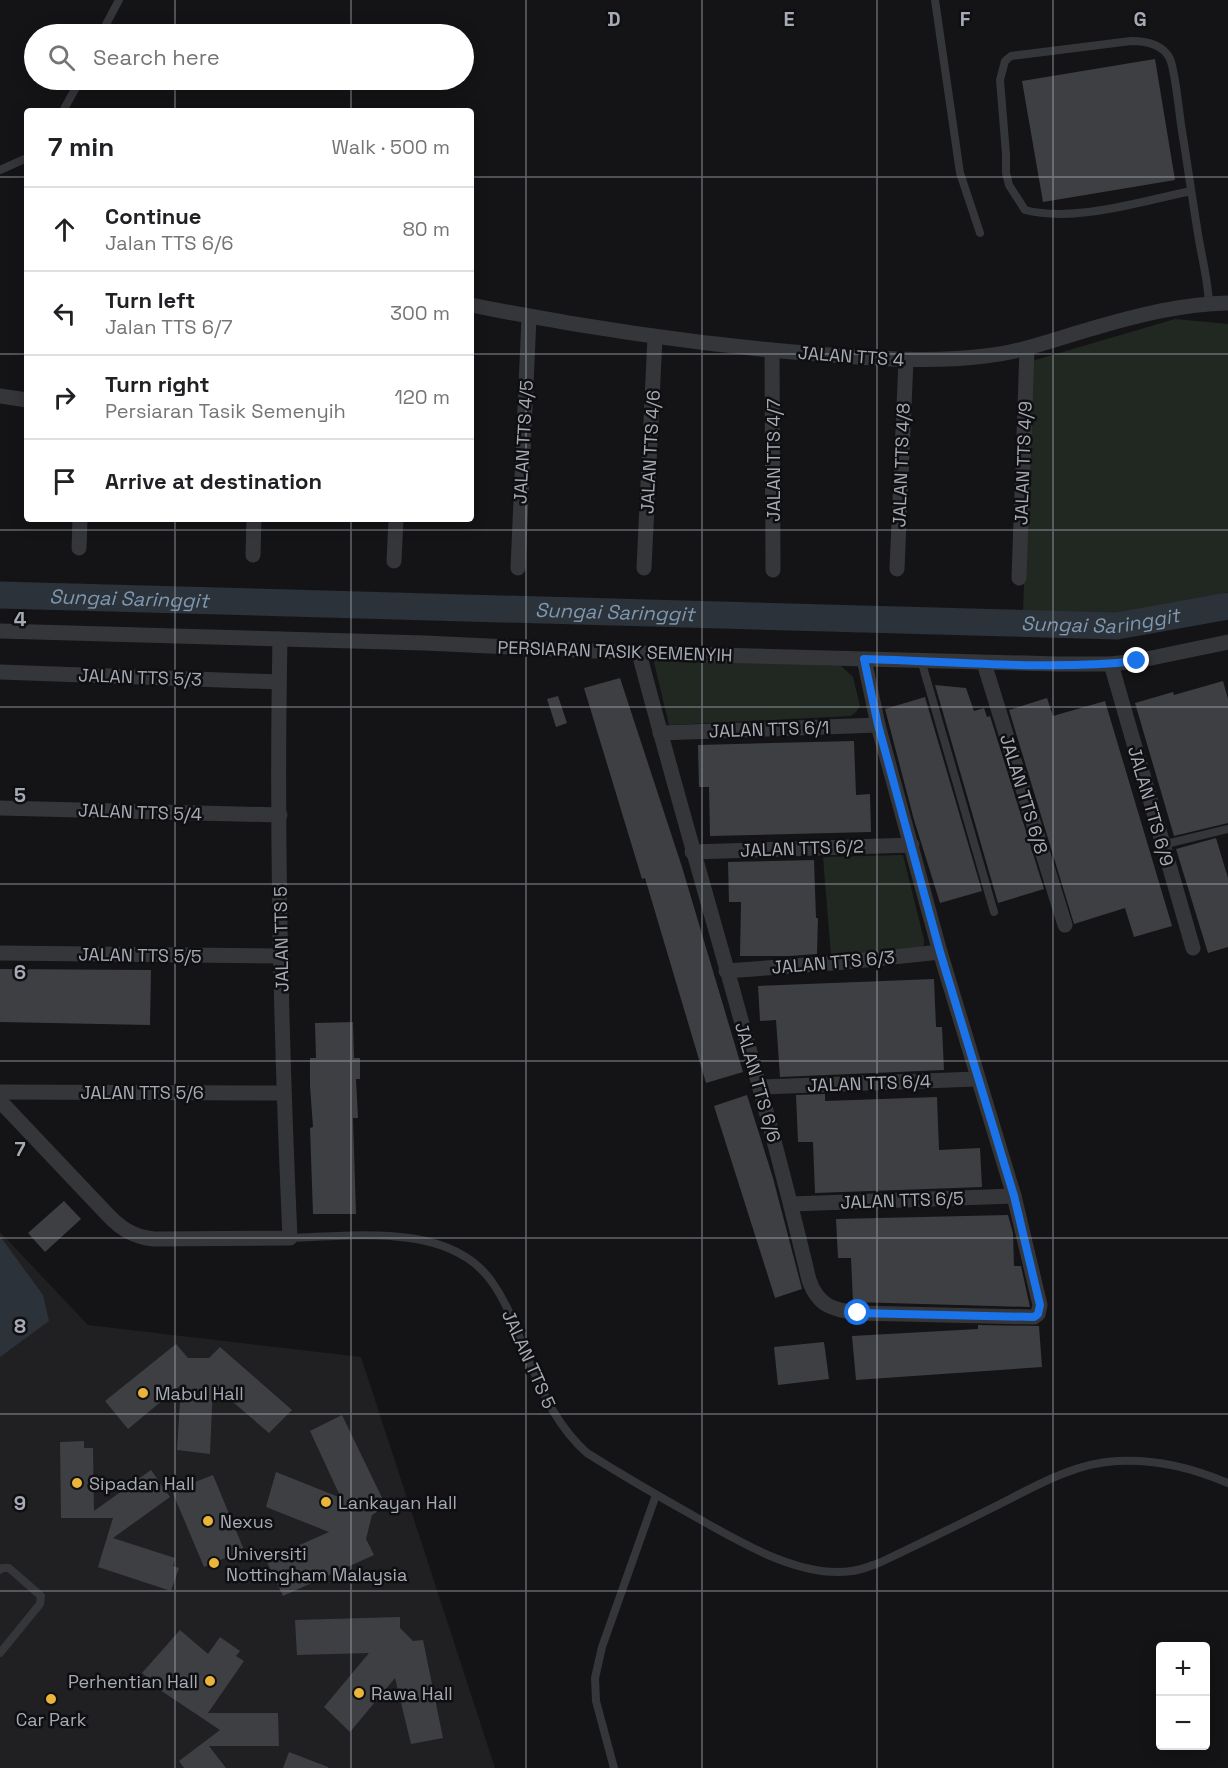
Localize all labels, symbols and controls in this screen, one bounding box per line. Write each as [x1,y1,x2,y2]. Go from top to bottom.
text: D [607,6,621,32]
text: E [783,6,795,32]
text: F [960,6,971,32]
text: G [1133,6,1147,32]
search box [24,24,474,90]
icon: search [45,41,78,74]
text: Search here [93,43,220,71]
text: 7 min [48,130,114,164]
text: Walk · 500 m [332,134,450,160]
text: Continue [105,202,201,230]
icon: ahead [48,213,81,246]
text: 80 m [402,216,450,242]
text: Jalan TTS 6/6 [105,230,234,256]
text: Turn left [105,286,195,314]
icon: left [48,297,81,330]
text: 300 m [390,300,450,326]
text: Jalan TTS 6/7 [105,314,233,340]
street label: JALAN TTS 4 [797,341,905,371]
text: Turn right [105,370,210,398]
street label: JALAN TTS 4/5 [508,380,538,504]
icon: right [48,381,81,414]
text: 120 m [394,384,450,410]
street label: JALAN TTS 4/6 [635,389,665,515]
text: Persiaran Tasik Semenyih [105,398,346,424]
street label: JALAN TTS 4/7 [762,398,785,522]
street label: JALAN TTS 4/9 [1009,401,1037,525]
street label: JALAN TTS 4/8 [887,402,915,528]
icon: arrive [48,465,81,498]
text: Arrive at destination [105,467,322,495]
water label: Sungai Saringgit [49,583,211,614]
water label: Sungai Saringgit [535,597,697,627]
water label: Sungai Saringgit [1021,602,1183,639]
text: 4 [14,606,27,632]
street label: PERSIARAN TASIK SEMENYIH [497,635,733,667]
route end [1123,647,1149,673]
street label: JALAN TTS 5/3 [78,663,202,691]
street label: JALAN TTS 6/1 [708,715,830,743]
street label: JALAN TTS 6/8 [995,731,1053,857]
street label: JALAN TTS 6/9 [1123,743,1179,869]
text: 5 [14,782,26,808]
street label: JALAN TTS 5/4 [78,798,202,826]
street label: JALAN TTS 6/2 [740,834,864,862]
street label: JALAN TTS 5 [269,886,293,992]
street label: JALAN TTS 5/5 [78,942,202,968]
street label: JALAN TTS 6/3 [770,945,896,979]
text: 6 [14,959,26,985]
street label: JALAN TTS 6/6 [730,1019,786,1145]
street label: JALAN TTS 6/4 [807,1069,931,1097]
street label: JALAN TTS 5/6 [80,1081,204,1104]
text: 7 [14,1136,26,1162]
street label: JALAN TTS 6/5 [840,1186,964,1214]
route start [844,1299,870,1325]
street label: JALAN TTS 5 [497,1306,561,1412]
text: 8 [14,1313,26,1339]
place label: Mabul Hall [155,1382,244,1405]
marker: Mabul Hall [136,1386,150,1400]
place label: Sipadan Hall [89,1472,195,1495]
marker: Sipadan Hall [70,1476,84,1490]
text: 9 [14,1490,26,1516]
place label: Lankayan Hall [338,1491,457,1514]
marker: Lankayan Hall [319,1495,333,1509]
place label: Nexus [220,1510,273,1533]
marker: Nexus [201,1514,215,1528]
place label: Universiti Nottingham Malaysia [226,1542,407,1586]
marker: Universiti Nottingham Malaysia [207,1556,221,1570]
map controls [1156,1642,1210,1750]
button: + [1156,1642,1210,1696]
place label: Perhentian Hall [68,1670,198,1693]
marker: Perhentian Hall [203,1674,217,1688]
place label: Rawa Hall [371,1682,453,1705]
marker: Rawa Hall [352,1686,366,1700]
marker: Car Park [44,1692,58,1706]
button: − [1156,1696,1210,1750]
place label: Car Park [16,1708,87,1731]

